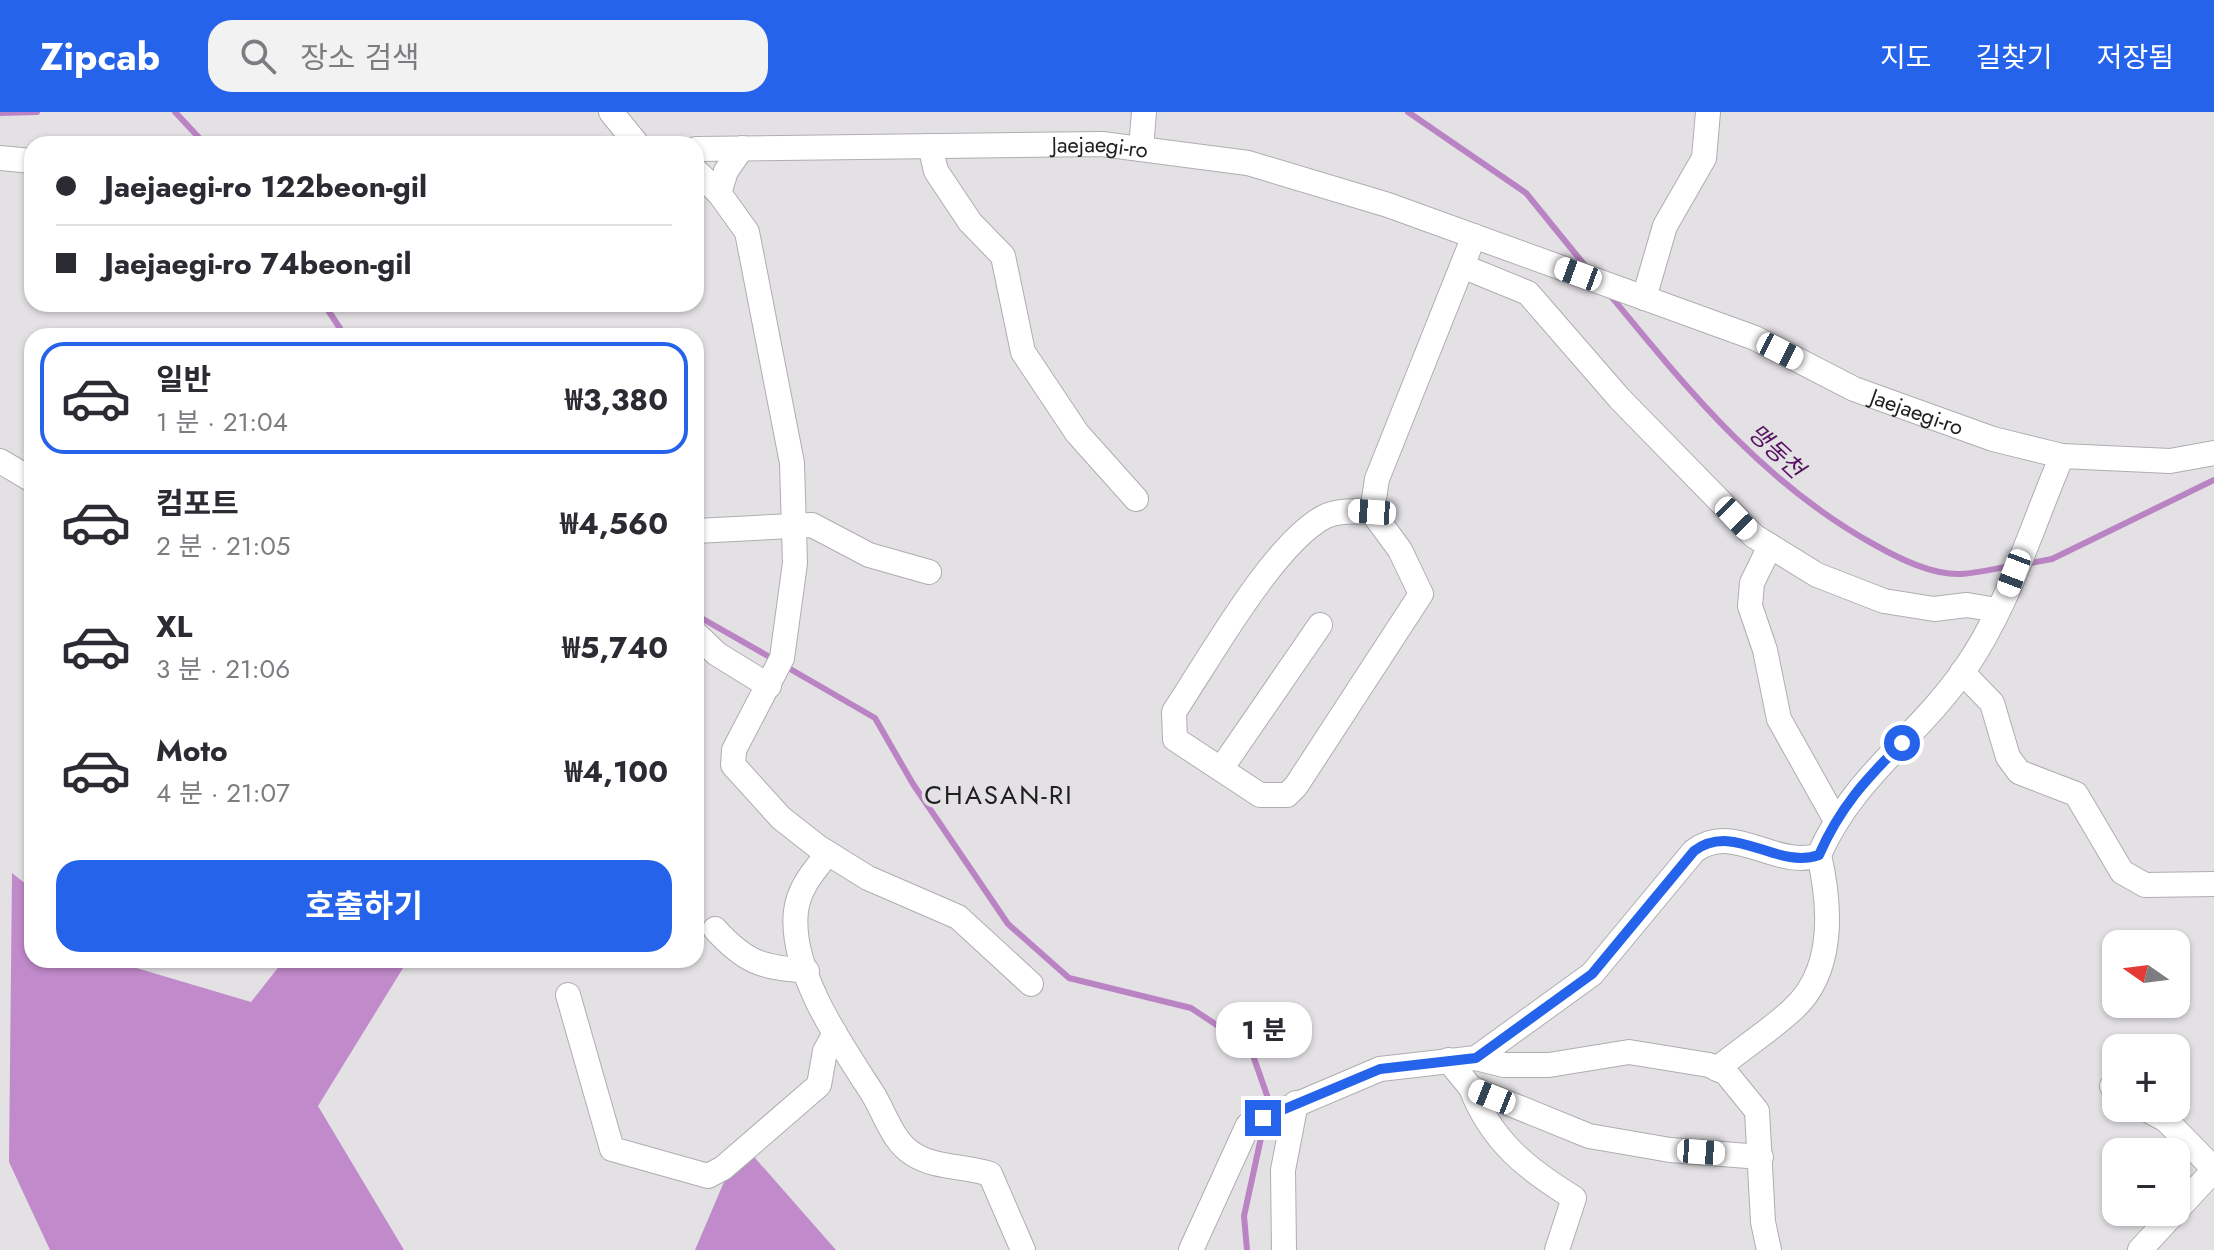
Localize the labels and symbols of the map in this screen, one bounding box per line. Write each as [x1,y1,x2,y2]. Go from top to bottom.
street label: Jaejaegi-ro [1048,128,1150,166]
car [1551,255,1605,293]
car [1753,329,1807,373]
street label: Jaejaegi-ro [1863,379,1968,443]
water label: 맹동천 [1740,415,1815,488]
car [1711,492,1761,544]
car [1347,498,1397,526]
car [1994,546,2034,600]
route start [1884,725,1920,761]
district label: CHASAN-RI [924,776,1074,814]
north arrow [2102,930,2190,1018]
callout: 1 분 [1215,1002,1311,1058]
car [1465,1077,1519,1117]
route end [1245,1100,1281,1136]
car [1676,1138,1726,1166]

